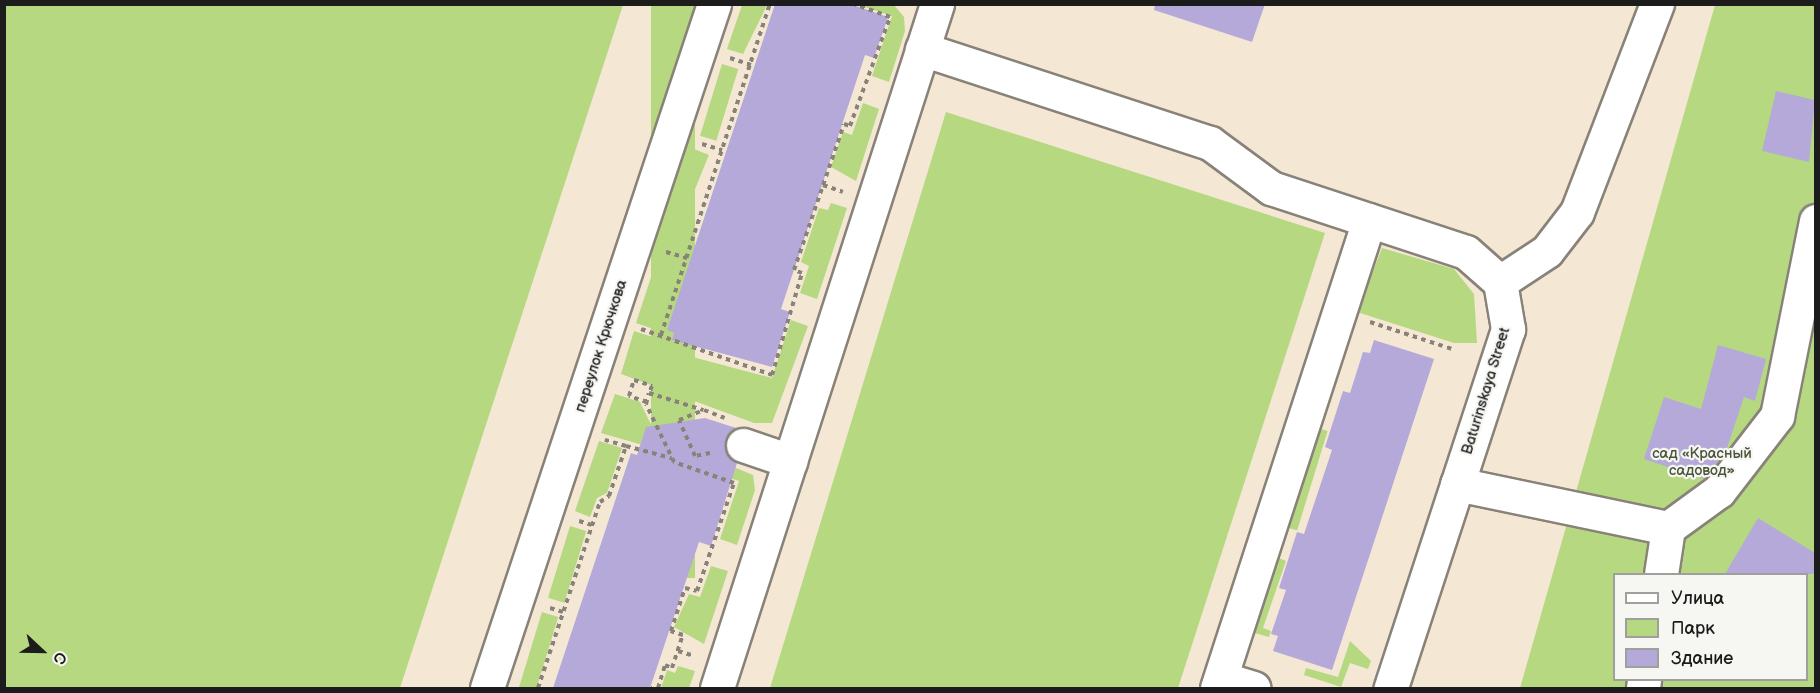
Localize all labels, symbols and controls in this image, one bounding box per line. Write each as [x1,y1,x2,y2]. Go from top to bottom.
street label: переулок Крючкова [571,277,631,415]
street label: Baturinskaya Street [1458,325,1514,457]
park label: сад «Красный садовод» [1652,444,1752,479]
legend [1613,573,1808,681]
text: Улица [1671,588,1724,609]
text: Парк [1671,618,1715,639]
north arrow [12,621,72,681]
text: Здание [1671,648,1733,669]
text: С [48,649,70,667]

